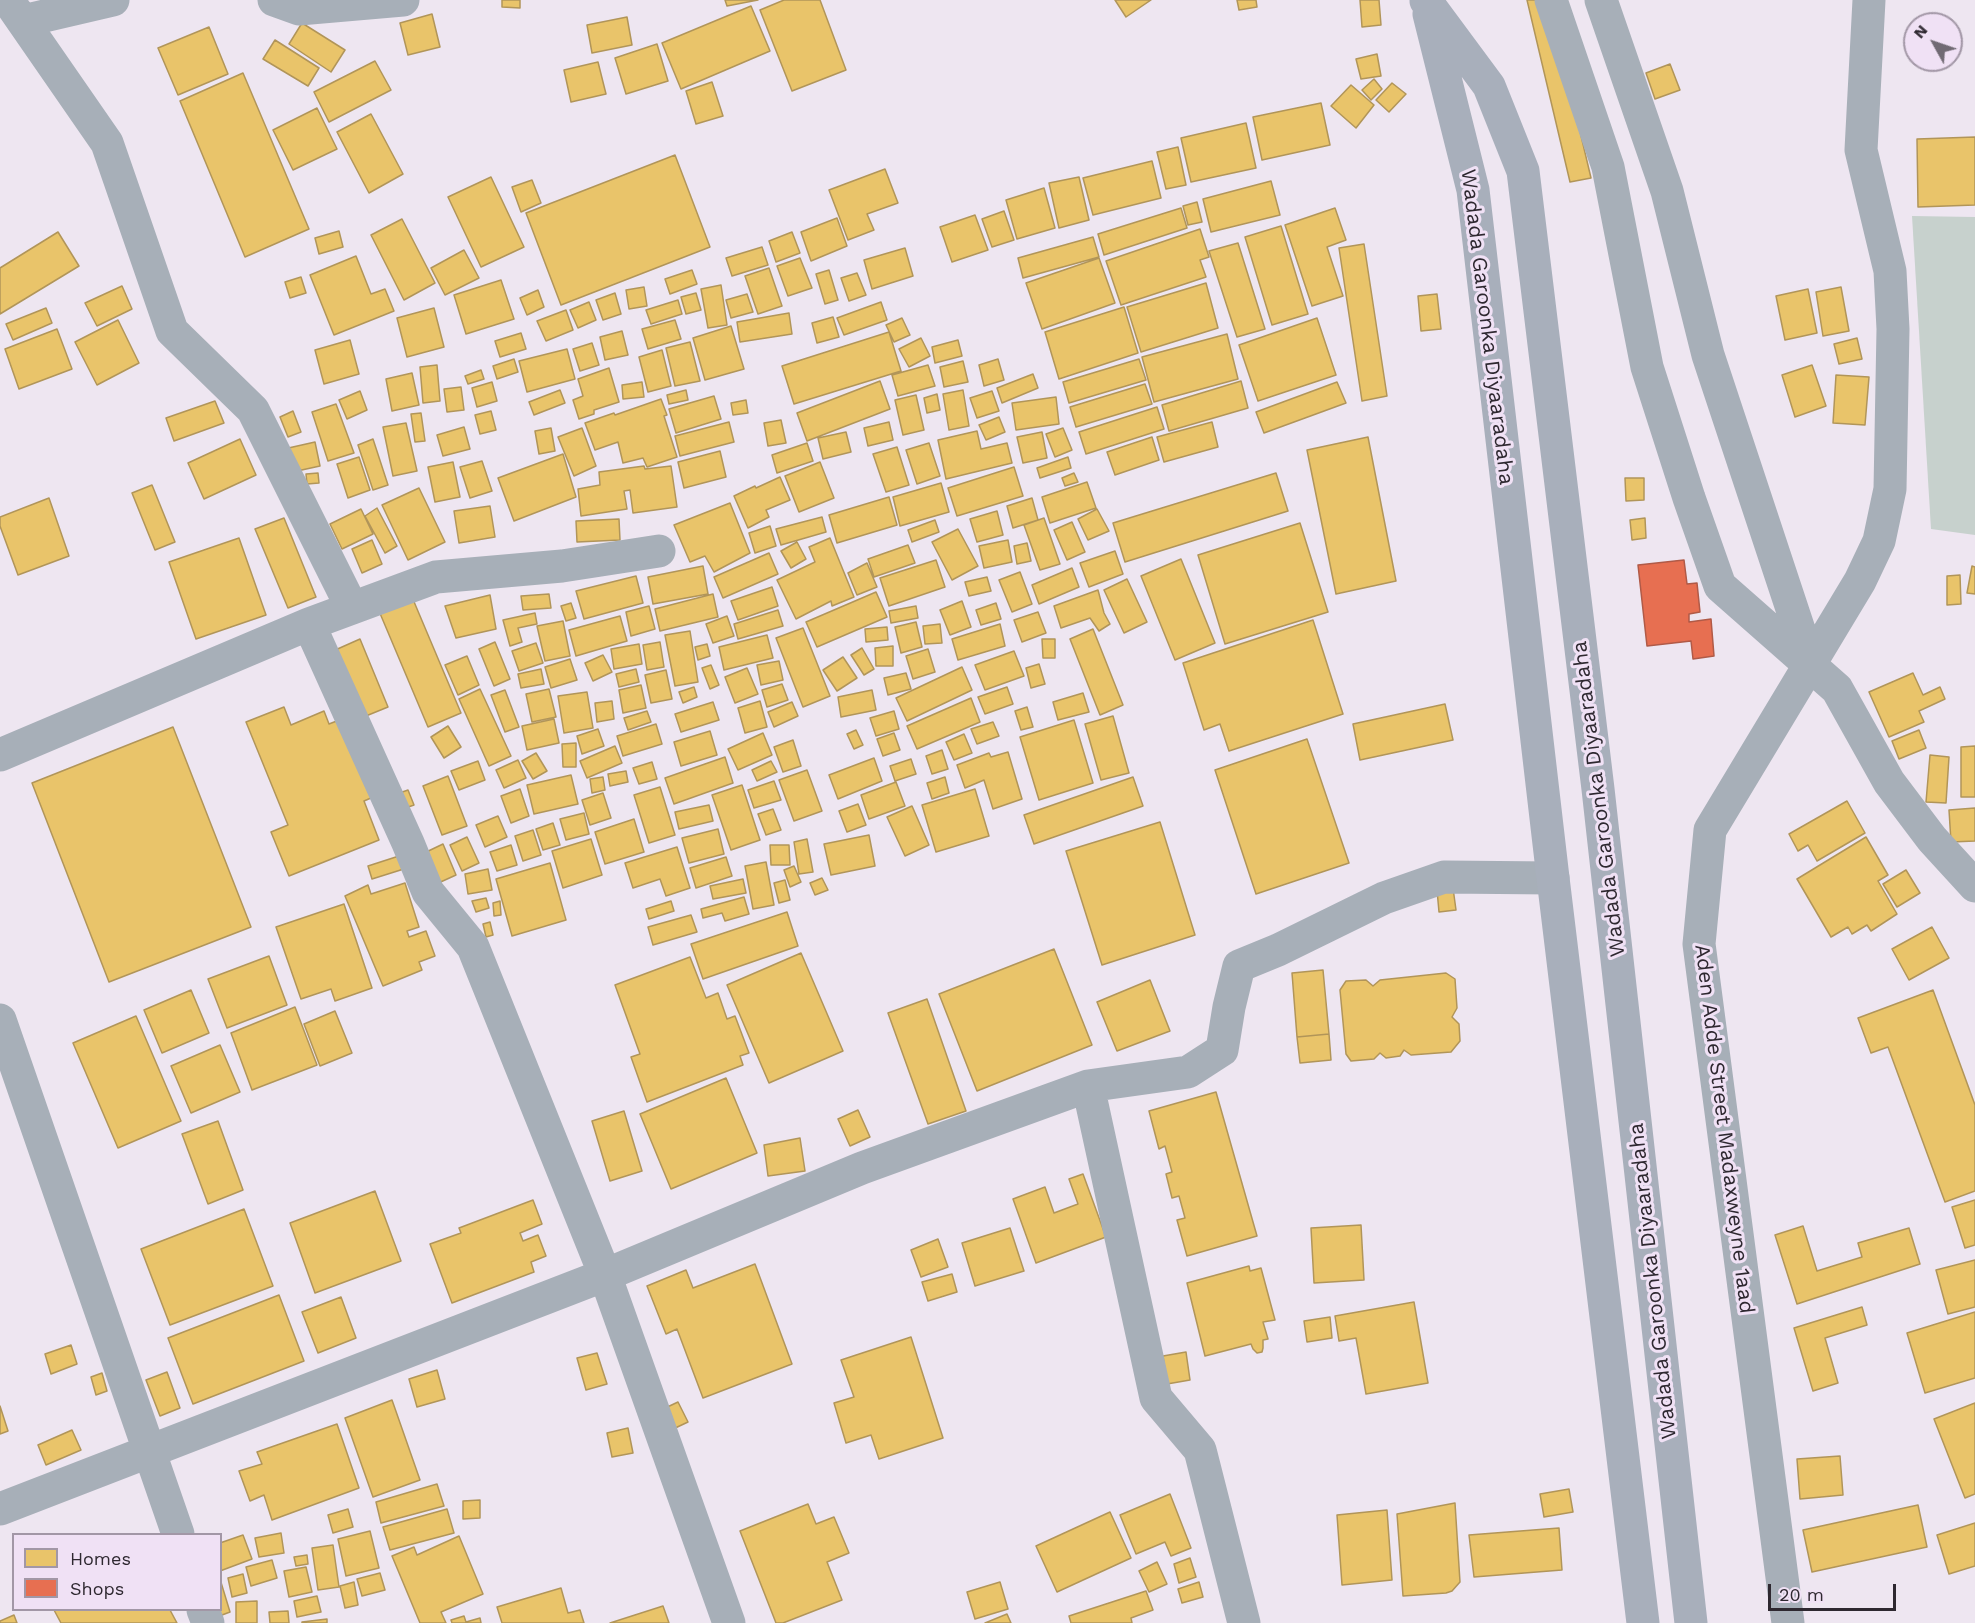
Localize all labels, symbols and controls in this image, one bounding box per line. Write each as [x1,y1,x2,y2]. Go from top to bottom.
north arrow [1903,12,1963,72]
text: N [1909,21,1931,42]
street label: Wadada Garoonka Diyaaradaha [1455,168,1519,486]
street label: Wadada Garoonka Diyaaradaha [1567,640,1631,958]
street label: Aden Adde Street Madaxweyne 1aad [1689,943,1759,1315]
street label: Wadada Garoonka Diyaaradaha [1624,1122,1682,1440]
legend [12,1533,222,1611]
text: Homes [70,1548,131,1569]
scale bar [1771,1572,1898,1610]
text: Shops [70,1578,124,1599]
text: 20 m [1779,1584,1824,1605]

